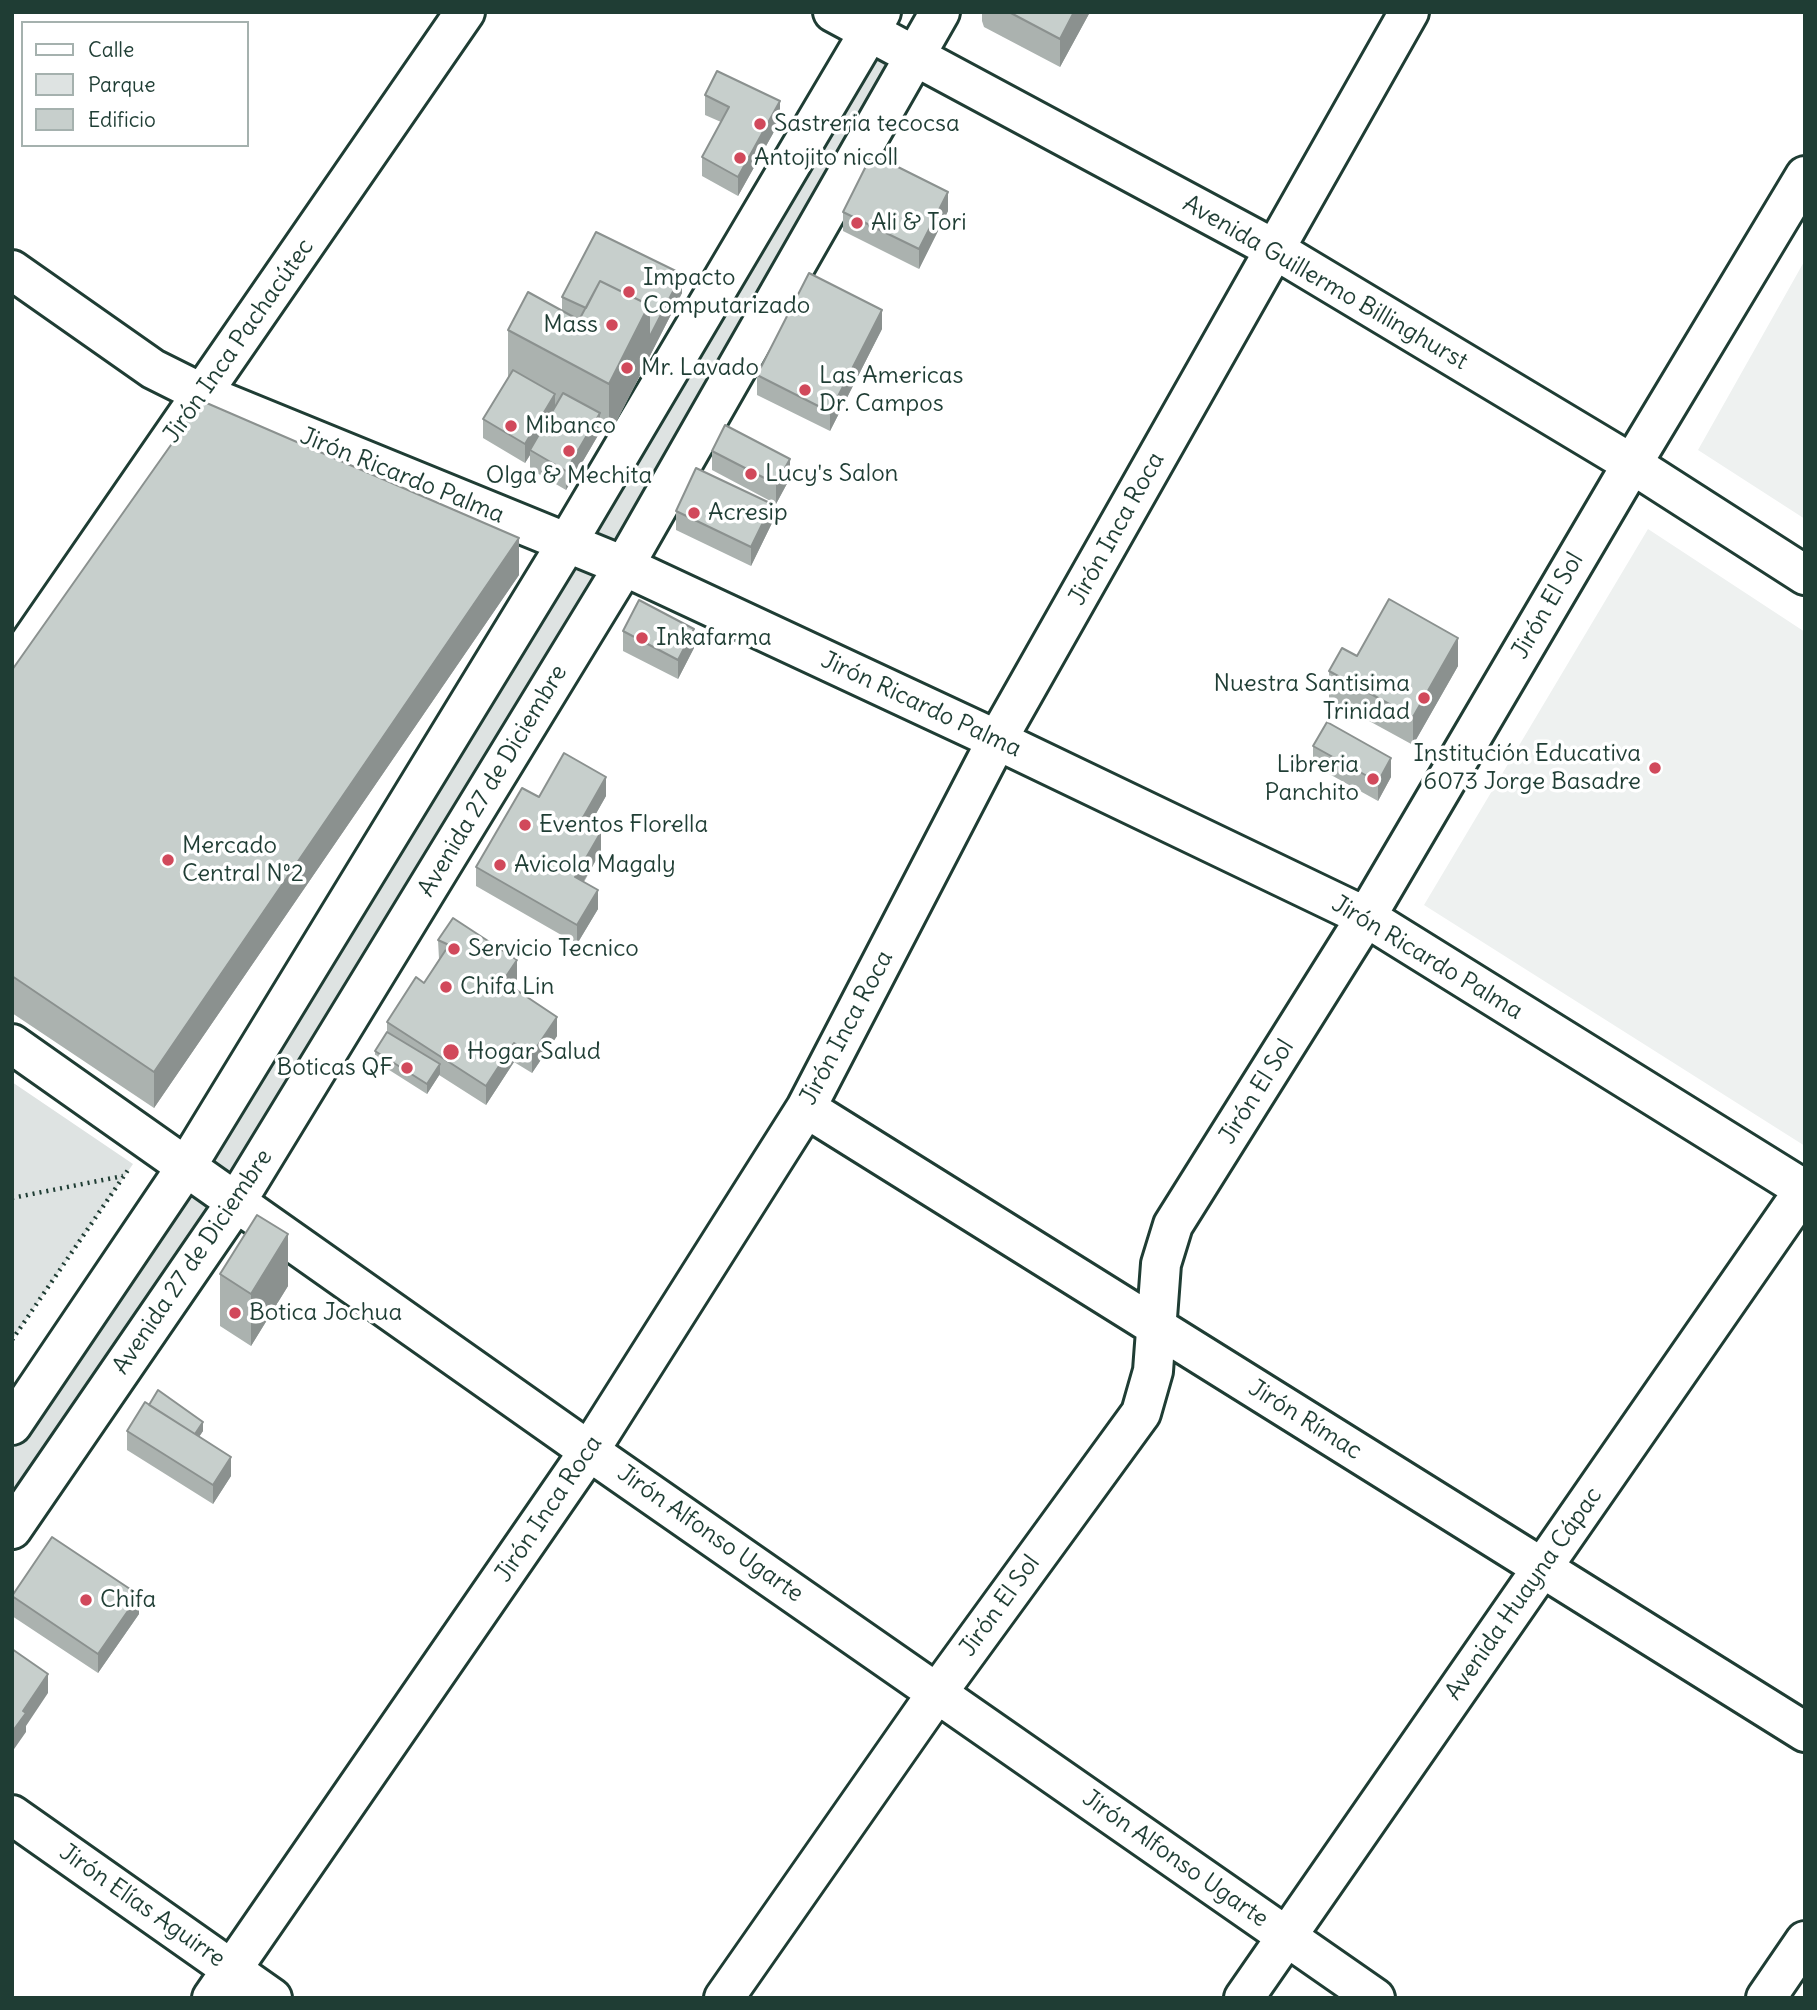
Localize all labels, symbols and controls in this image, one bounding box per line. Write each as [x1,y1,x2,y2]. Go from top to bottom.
legend [21,21,248,147]
text: Calle [88,36,134,63]
text: Parque [88,71,156,98]
text: Edificio [88,106,156,133]
place label: Sastreria tecocsa [774,110,960,138]
marker: Sastreria tecocsa [752,116,768,132]
place label: Antojito nicoll [754,144,898,172]
marker: Antojito nicoll [732,150,748,166]
street label: Avenida Guillermo Billinghurst [1177,189,1473,377]
place label: Ali & Tori [871,209,967,237]
marker: Ali & Tori [849,215,865,231]
street label: Jirón Inca Pachacútec [158,233,320,449]
place label: Impacto Computarizado [643,264,810,320]
marker: Impacto Computarizado [621,284,637,300]
place label: Mass [543,311,598,339]
marker: Mass [604,317,620,333]
place label: Mr. Lavado [641,354,759,382]
marker: Mr. Lavado [619,360,635,376]
place label: Las Americas Dr. Campos [819,362,963,418]
marker: Las Americas Dr. Campos [797,382,813,398]
place label: Mibanco [525,412,616,440]
marker: Mibanco [503,418,519,434]
street label: Jirón Ricardo Palma [296,422,508,530]
marker: Olga & Mechita [561,443,577,459]
street label: Jirón Inca Roca [1063,448,1171,610]
place label: Lucy's Salon [765,460,899,488]
place label: Olga & Mechita [486,462,652,490]
marker: Lucy's Salon [743,466,759,482]
place label: Acresip [708,499,788,527]
marker: Acresip [686,505,702,521]
street label: Jirón El Sol [1506,548,1590,664]
place label: Inkafarma [656,624,772,652]
marker: Inkafarma [634,630,650,646]
street label: Jirón Ricardo Palma [816,646,1026,764]
street label: Avenida 27 de Diciembre [412,660,574,902]
place label: Nuestra Santisima Trinidad [1214,670,1410,726]
marker: Nuestra Santisima Trinidad [1416,690,1432,706]
place label: Institución Educativa 6073 Jorge Basadre [1414,740,1641,796]
place label: Libreria Panchito [1265,751,1359,807]
marker: Institución Educativa 6073 Jorge Basadre [1647,760,1663,776]
marker: Libreria Panchito [1365,771,1381,787]
place label: Eventos Florella [539,811,708,839]
marker: Eventos Florella [517,817,533,833]
place label: Mercado Central N°2 [182,832,304,888]
place label: Avicola Magaly [514,851,676,879]
marker: Mercado Central N°2 [160,852,176,868]
marker: Avicola Magaly [492,857,508,873]
street label: Jirón Ricardo Palma [1326,890,1528,1026]
place label: Servicio Tecnico [468,935,639,963]
marker: Servicio Tecnico [446,941,462,957]
street label: Jirón Inca Roca [794,946,900,1110]
place label: Chifa Lin [460,973,554,1001]
marker: Chifa Lin [438,979,454,995]
street label: Jirón El Sol [1214,1034,1300,1150]
place label: Hogar Salud [467,1038,601,1066]
marker: Hogar Salud [441,1042,461,1062]
place label: Boticas QF [276,1054,393,1082]
marker: Boticas QF [399,1060,415,1076]
street label: Avenida 27 de Diciembre [107,1144,279,1380]
place label: Botica Jochua [249,1299,402,1327]
marker: Botica Jochua [227,1305,243,1321]
street label: Jirón Rímac [1243,1374,1367,1466]
street label: Jirón Inca Roca [489,1430,609,1588]
street label: Jirón Alfonso Ugarte [612,1459,808,1609]
street label: Avenida Huayna Cápac [1440,1482,1608,1706]
street label: Jirón El Sol [954,1550,1046,1662]
place label: Chifa [100,1586,156,1614]
marker: Chifa [78,1592,94,1608]
street label: Jirón Alfonso Ugarte [1077,1784,1273,1934]
street label: Jirón Elías Aguirre [54,1838,230,1974]

